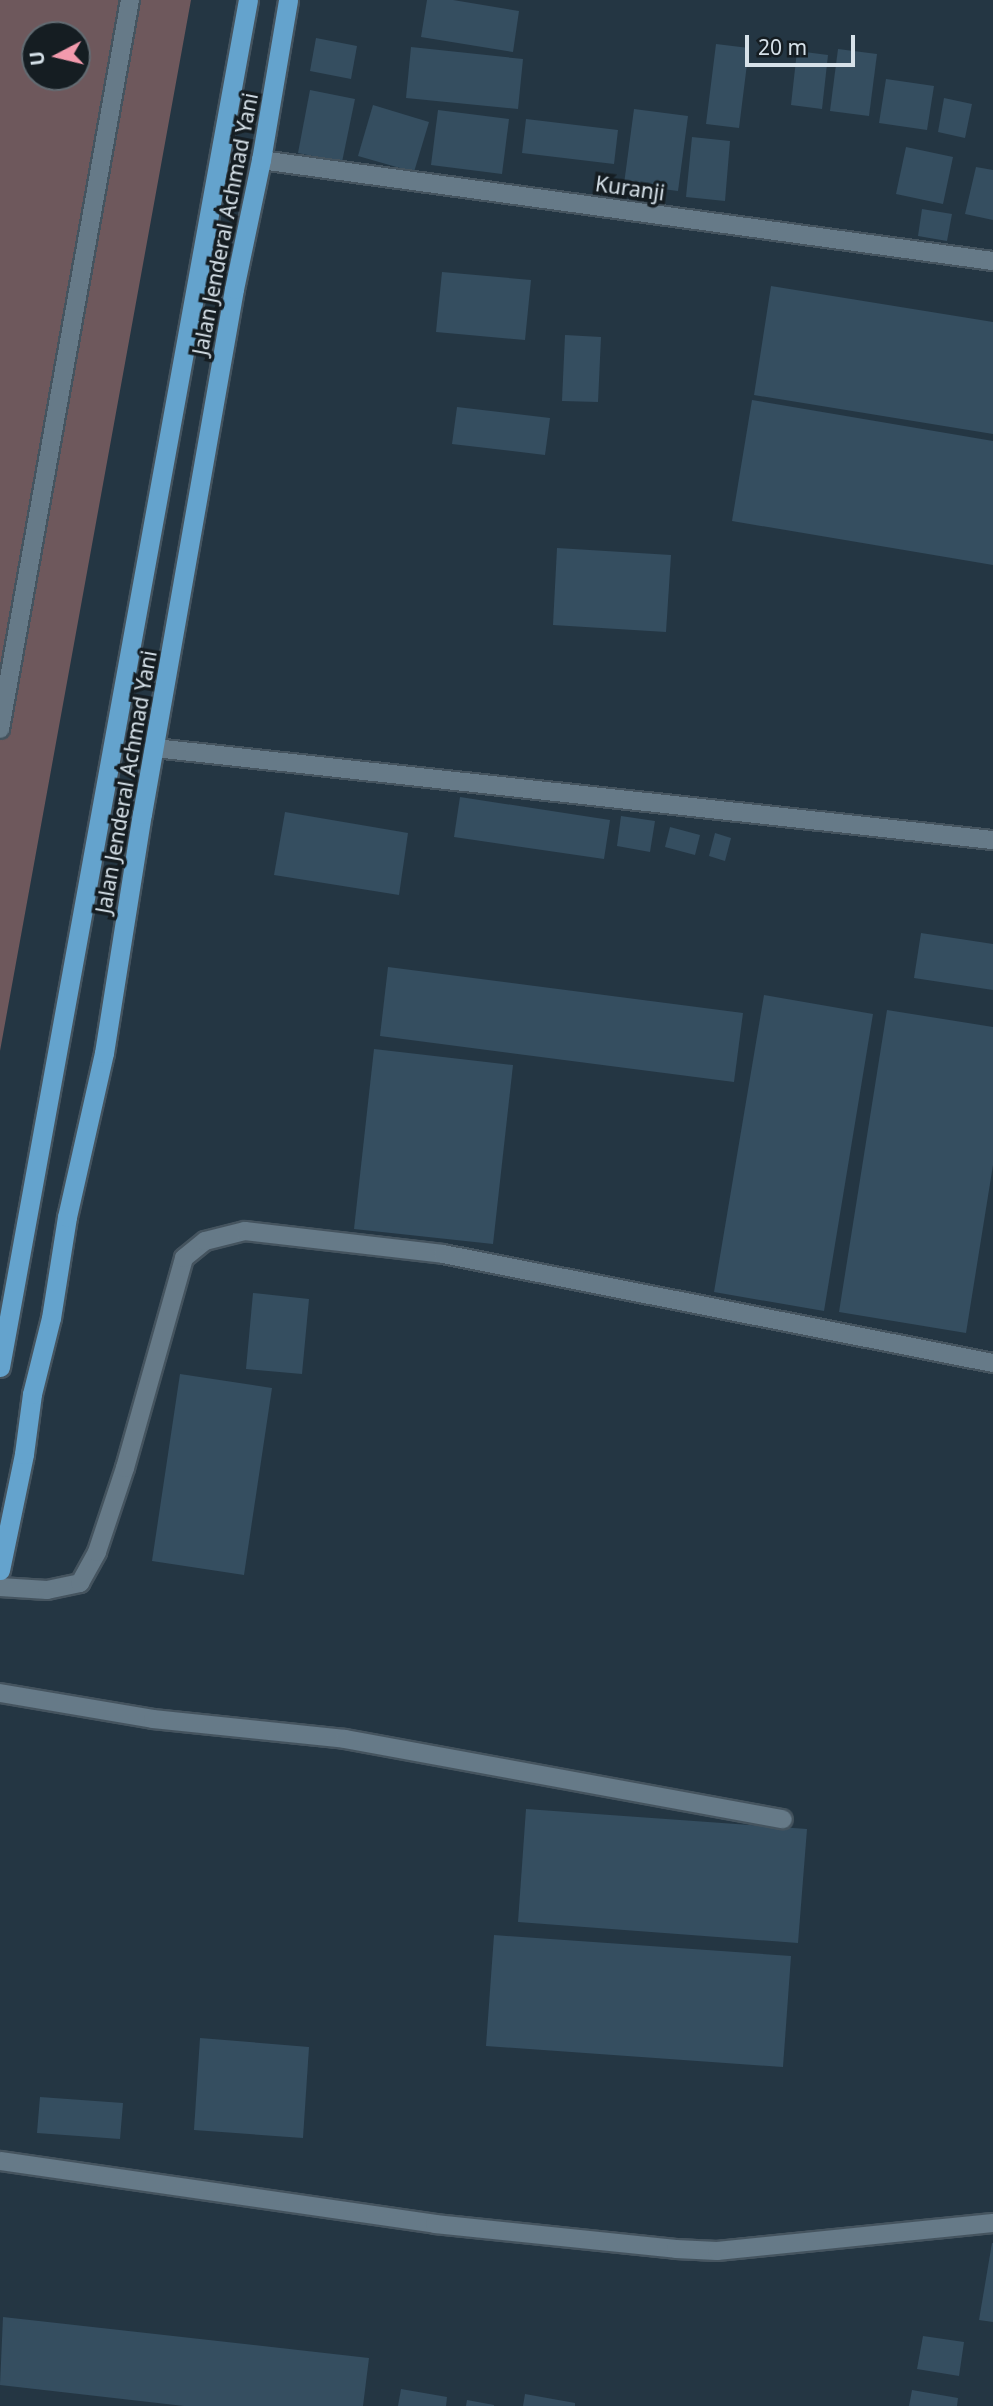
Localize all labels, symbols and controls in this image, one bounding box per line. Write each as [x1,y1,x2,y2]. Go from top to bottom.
north arrow [21,21,91,91]
scale bar [748,21,858,65]
text: 20 m [758,33,807,61]
text: U [23,50,51,67]
street label: Jalan Jenderal Achmad Yani [187,91,263,357]
street label: Kuranji [594,171,666,205]
street label: Jalan Jenderal Achmad Yani [90,649,162,915]

